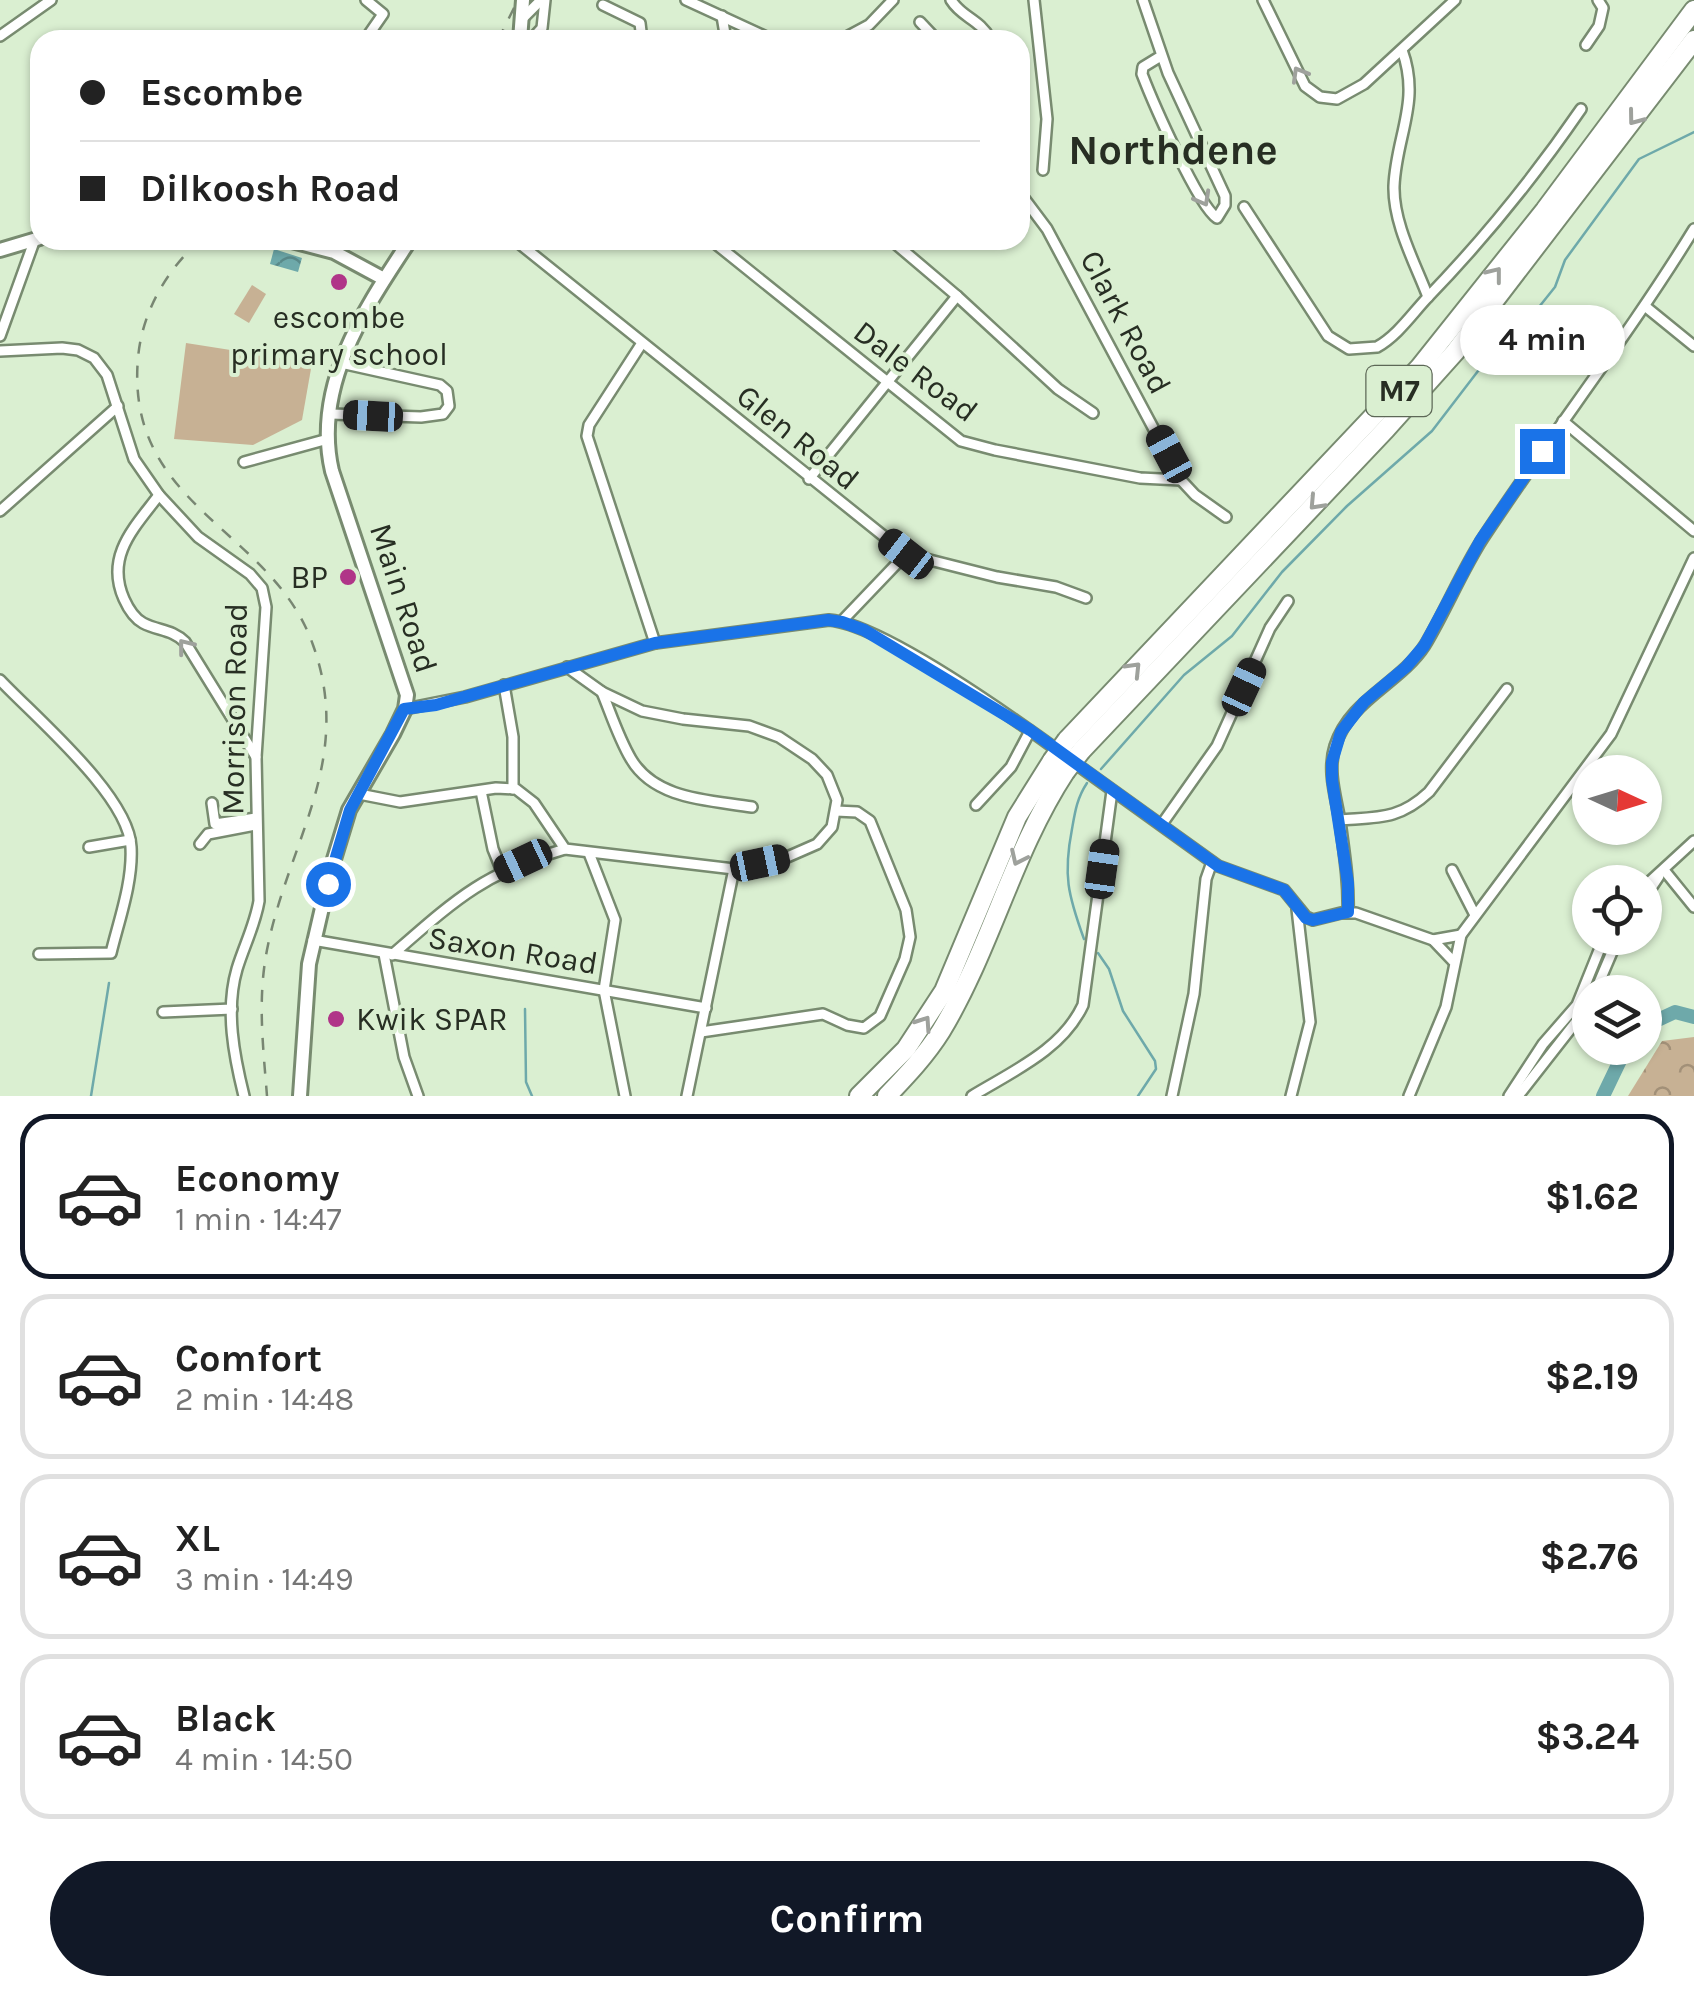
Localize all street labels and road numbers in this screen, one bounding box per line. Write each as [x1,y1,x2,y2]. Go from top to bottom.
street label: Clark Road [1072,244,1179,400]
street label: Dale Road [847,313,985,430]
road number: M7 [1366,366,1432,416]
street label: Glen Road [729,377,866,498]
street label: Main Road [362,519,445,678]
street label: Morrison Road [214,603,255,815]
street label: Saxon Road [425,919,600,982]

